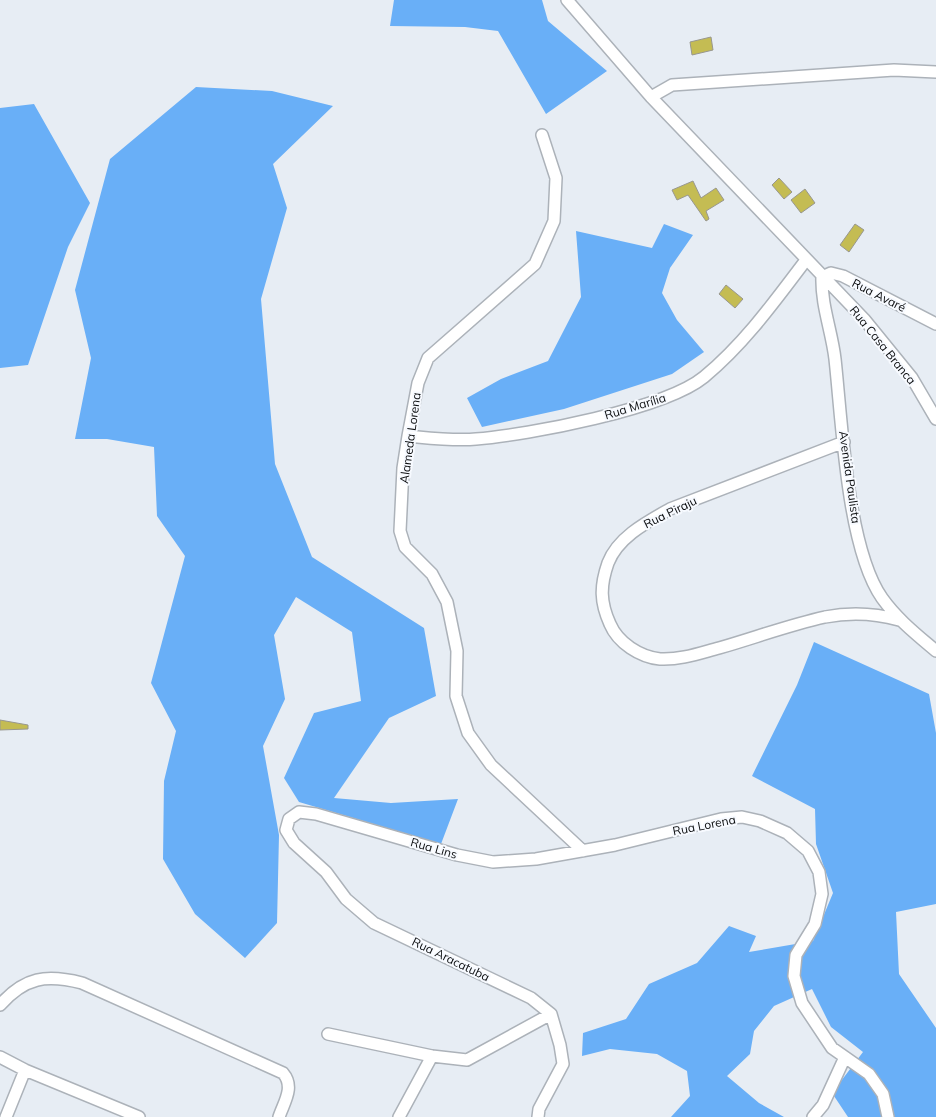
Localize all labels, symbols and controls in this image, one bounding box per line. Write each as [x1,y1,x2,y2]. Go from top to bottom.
street label: Rua Avaré [850,275,908,315]
street label: Rua Casa Branca [847,303,919,387]
street label: Rua Marília [603,390,667,422]
street label: Alameda Lorena [396,391,424,485]
street label: Avenida Paulista [836,430,864,524]
street label: Rua Piraju [641,493,699,531]
street label: Rua Lorena [671,812,737,838]
street label: Rua Lins [409,834,459,862]
street label: Rua Aracatuba [410,934,492,984]

